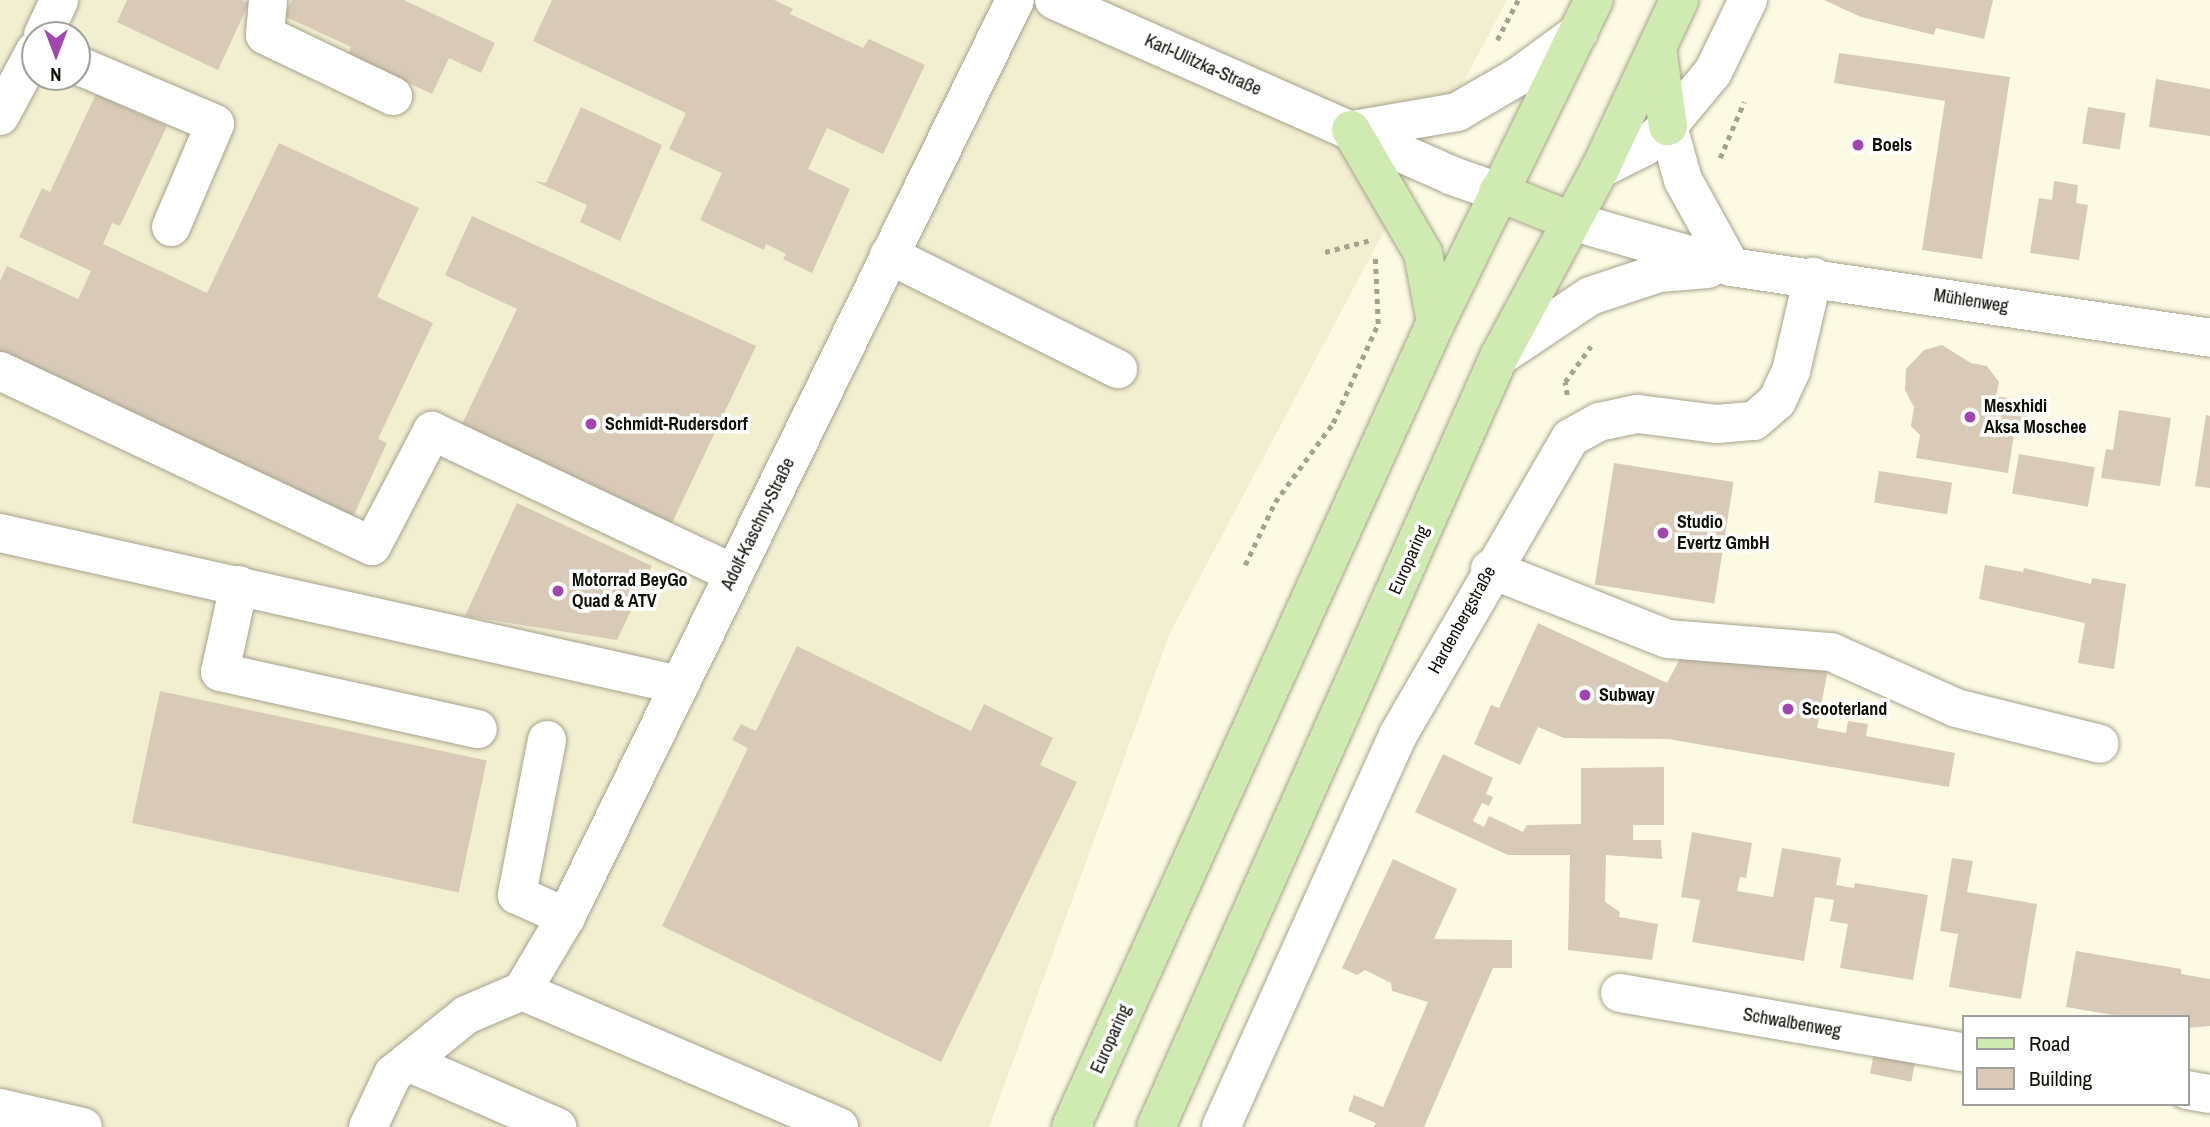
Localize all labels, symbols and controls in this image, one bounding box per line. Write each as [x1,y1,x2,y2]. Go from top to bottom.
north arrow [21,21,91,91]
street label: Karl-Ulitzka-Straße [1141,30,1265,100]
text: N [50,62,62,88]
place label: Boels [1872,134,1912,156]
marker: Boels [1850,137,1866,153]
street label: Mühlenweg [1932,284,2010,318]
place label: Mesxhidi Aksa Moschee [1984,396,2087,438]
marker: Mesxhidi Aksa Moschee [1962,409,1978,425]
place label: Schmidt-Rudersdorf [605,413,748,435]
marker: Schmidt-Rudersdorf [583,416,599,432]
street label: Adolf-Kaschny-Straße [717,454,799,594]
place label: Studio Evertz GmbH [1677,512,1770,554]
street label: Europaring [1384,522,1434,598]
marker: Studio Evertz GmbH [1655,525,1671,541]
street label: Hardenbergstraße [1424,562,1500,678]
place label: Motorrad BeyGo Quad & ATV [572,570,688,612]
marker: Motorrad BeyGo Quad & ATV [550,583,566,599]
place label: Subway [1599,684,1655,706]
marker: Subway [1577,687,1593,703]
place label: Scooterland [1802,698,1887,720]
marker: Scooterland [1780,701,1796,717]
street label: Europaring [1086,1001,1136,1077]
street label: Schwalbenweg [1741,1004,1843,1042]
legend [1962,1015,2189,1106]
text: Road [2029,1029,2070,1058]
text: Building [2029,1064,2092,1093]

